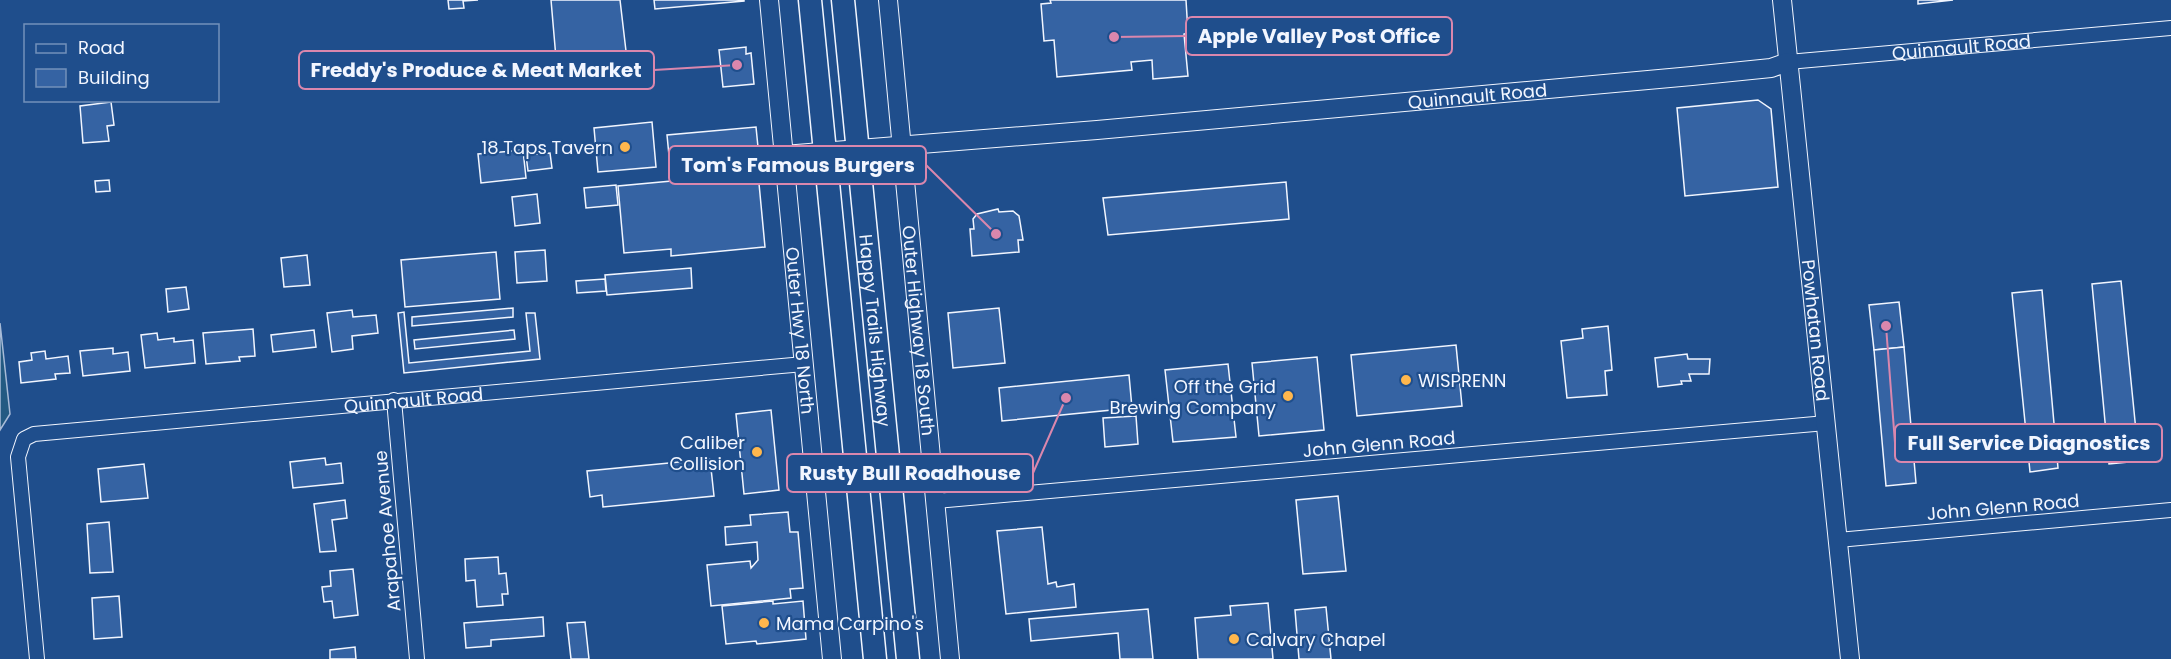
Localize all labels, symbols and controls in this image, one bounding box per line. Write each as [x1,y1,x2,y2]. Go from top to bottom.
callout: Apple Valley Post Office [1186,17,1452,55]
text: Apple Valley Post Office [1198,22,1440,50]
legend [24,24,219,102]
street label: Quinnault Road [1891,28,2032,65]
text: Road [78,35,125,60]
callout: Freddy's Produce & Meat Market [299,51,654,89]
text: Freddy's Produce & Meat Market [310,56,642,84]
text: Building [78,65,150,90]
street label: Quinnault Road [1407,77,1548,114]
place label: 18 Taps Tavern [481,135,613,160]
marker: 18 Taps Tavern [618,140,632,154]
callout: Tom's Famous Burgers [669,146,926,184]
text: Tom's Famous Burgers [681,151,915,179]
street label: Outer Highway 18 South [897,224,941,437]
street label: Happy Trails Highway [854,233,898,428]
street label: Outer Hwy 18 North [780,246,821,415]
street label: Powhatan Road [1796,258,1836,402]
place label: WISPRENN [1418,368,1506,393]
marker: WISPRENN [1399,373,1413,387]
place label: Off the Grid Brewing Company [1109,374,1276,420]
street label: Quinnault Road [343,381,484,418]
marker: Off the Grid Brewing Company [1281,389,1295,403]
callout: Full Service Diagnostics [1895,424,2162,462]
street label: John Glenn Road [1302,425,1456,463]
text: Full Service Diagnostics [1908,429,2150,457]
place label: Caliber Collision [669,430,745,476]
marker: Caliber Collision [750,445,764,459]
street label: Arapahoe Avenue [367,449,407,613]
callout: Rusty Bull Roadhouse [787,454,1033,492]
text: Rusty Bull Roadhouse [799,459,1021,487]
street label: John Glenn Road [1926,488,2080,526]
place label: Mama Carpino's [776,611,924,636]
marker: Mama Carpino's [757,616,771,630]
place label: Calvary Chapel [1246,627,1386,652]
marker: Calvary Chapel [1227,632,1241,646]

